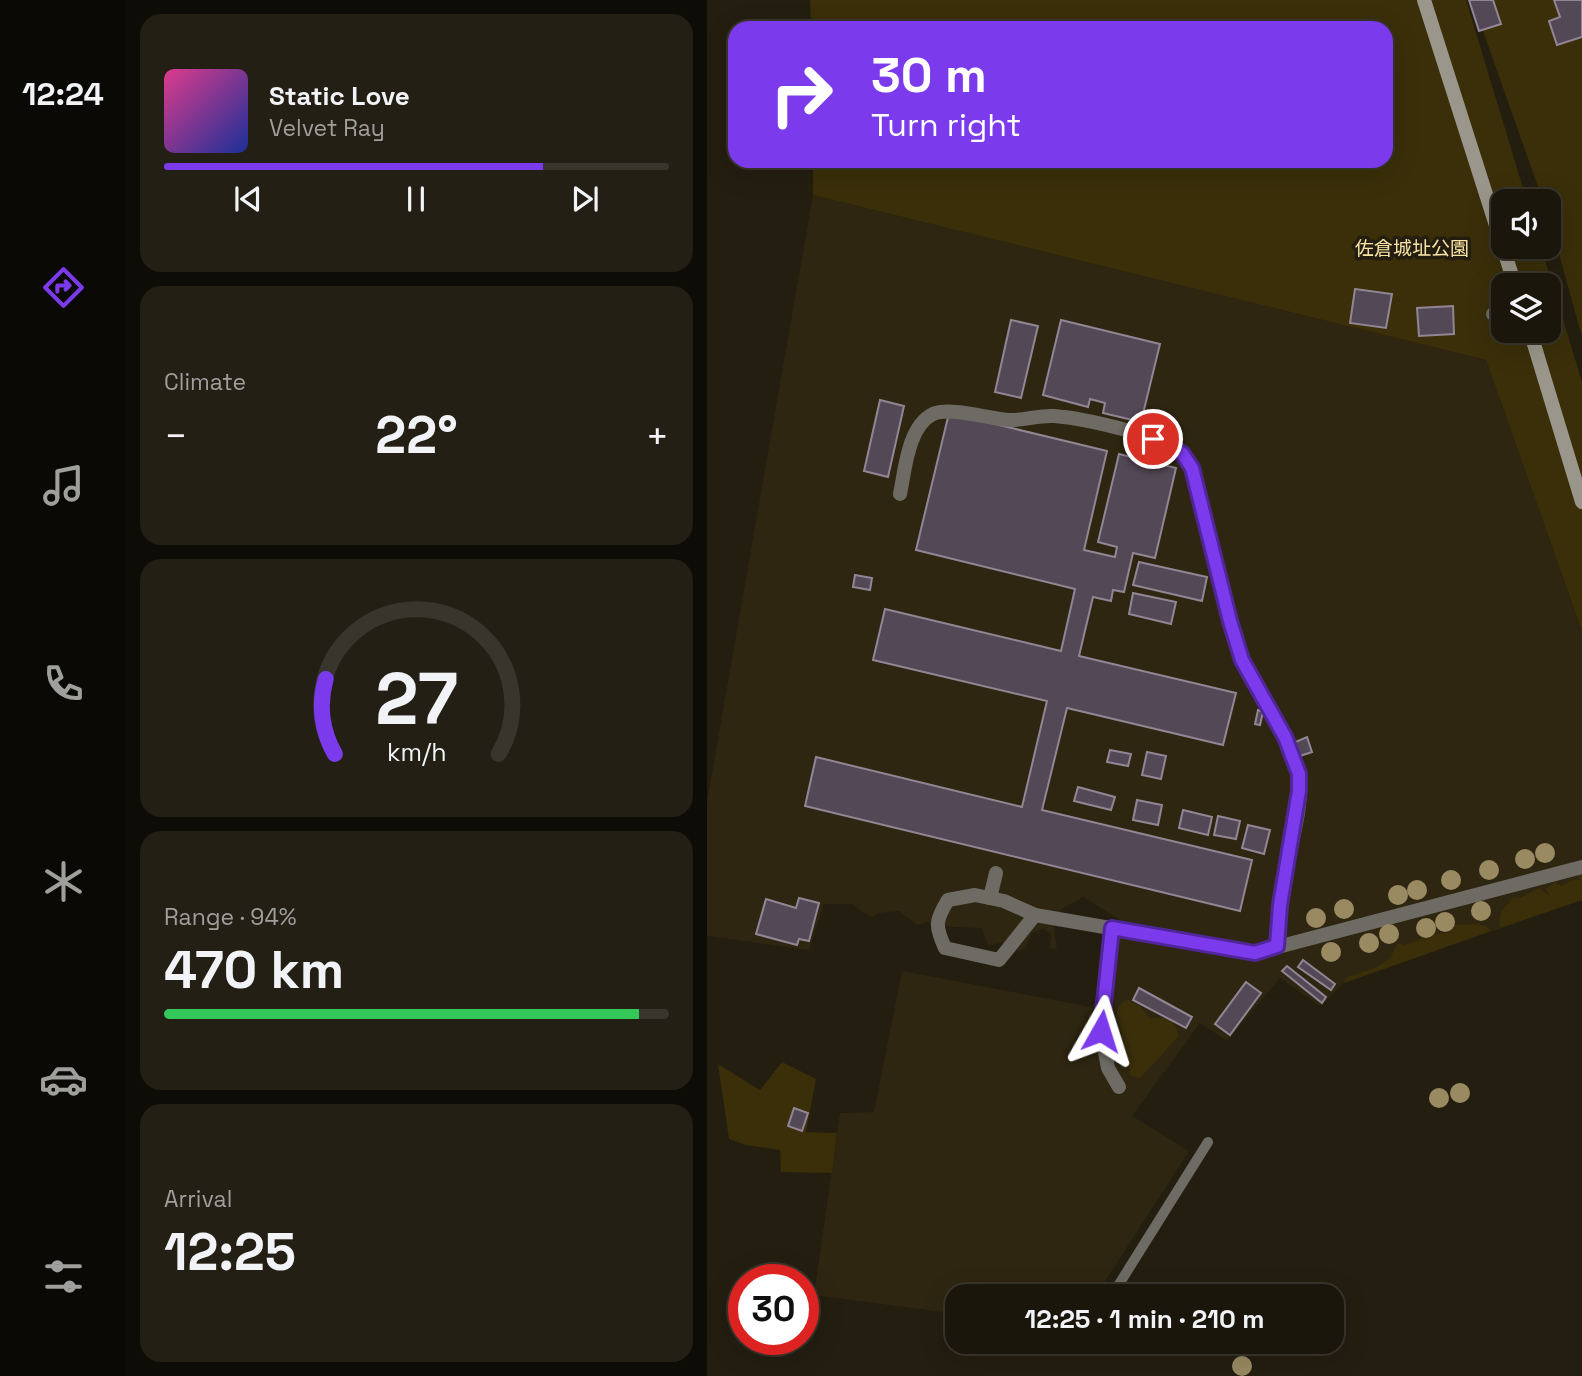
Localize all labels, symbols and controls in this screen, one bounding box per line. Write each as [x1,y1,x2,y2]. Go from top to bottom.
text: 30 m [871,44,987,106]
icon: right [756,49,847,140]
text: 12:24 [22,74,104,114]
text: Static Love [269,79,410,113]
text: Turn right [871,105,1021,145]
text: Velvet Ray [269,113,385,143]
icon: previous [229,180,267,218]
icon: pause [397,180,435,218]
icon: next [566,180,604,218]
map controls [1491,189,1561,343]
button: sound [1491,189,1561,259]
park label: 佐倉城址公園 [1355,236,1469,261]
icon: directions [39,263,88,312]
button: layers [1491,273,1561,343]
text: Climate [164,367,246,397]
text: 22° [375,402,458,468]
pin [1123,409,1183,469]
text: − [164,412,188,460]
text: + [645,412,669,460]
icon: arrive [1134,420,1172,458]
icon: music [39,461,88,510]
text: 27 [375,652,458,745]
icon: phone [39,659,88,708]
text: km/h [387,736,446,768]
icon: climate [39,857,88,906]
text: Range · 94% [164,902,297,932]
text: 470 km [164,937,344,1003]
position arrow [1064,994,1138,1068]
icon: car [39,1055,88,1104]
text: Arrival [164,1184,232,1214]
text: 12:25 [164,1219,296,1285]
icon: filters [39,1252,88,1301]
speed limit sign: 30 [728,1264,819,1355]
text: 12:25 · 1 min · 210 m [1024,1302,1265,1336]

